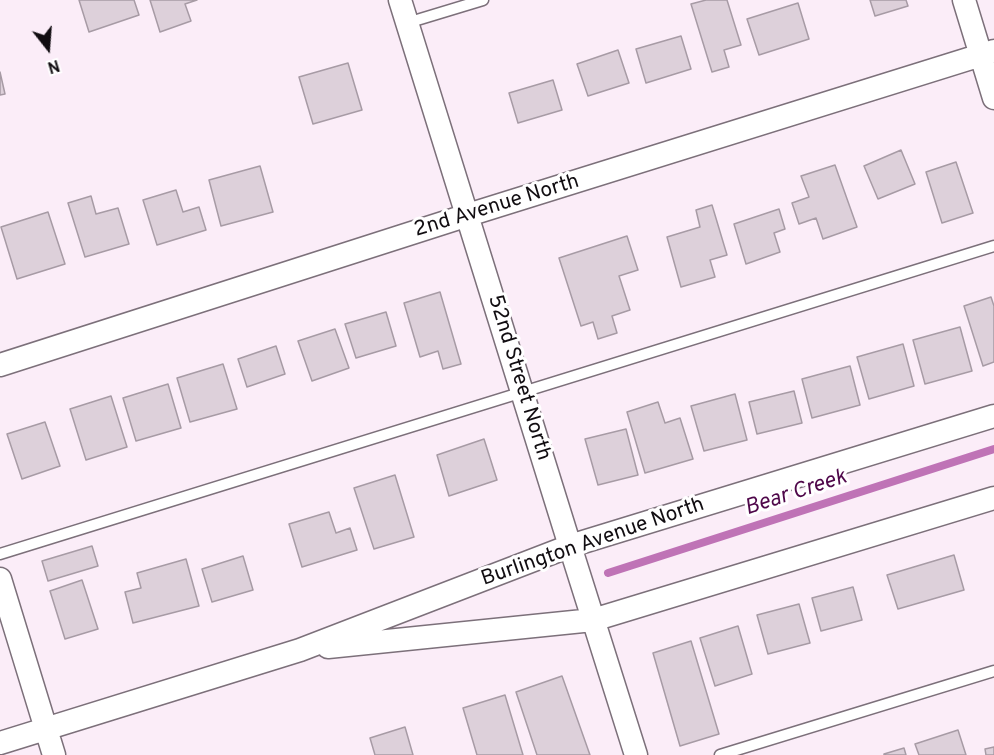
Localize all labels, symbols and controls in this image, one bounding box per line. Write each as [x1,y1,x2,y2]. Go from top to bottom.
north arrow [18,18,78,78]
text: N [45,54,62,76]
street label: 2nd Avenue North [411,170,583,244]
street label: 52nd Street North [481,292,555,464]
water label: Bear Creek [742,465,850,523]
street label: Burlington Avenue North [478,493,708,593]

